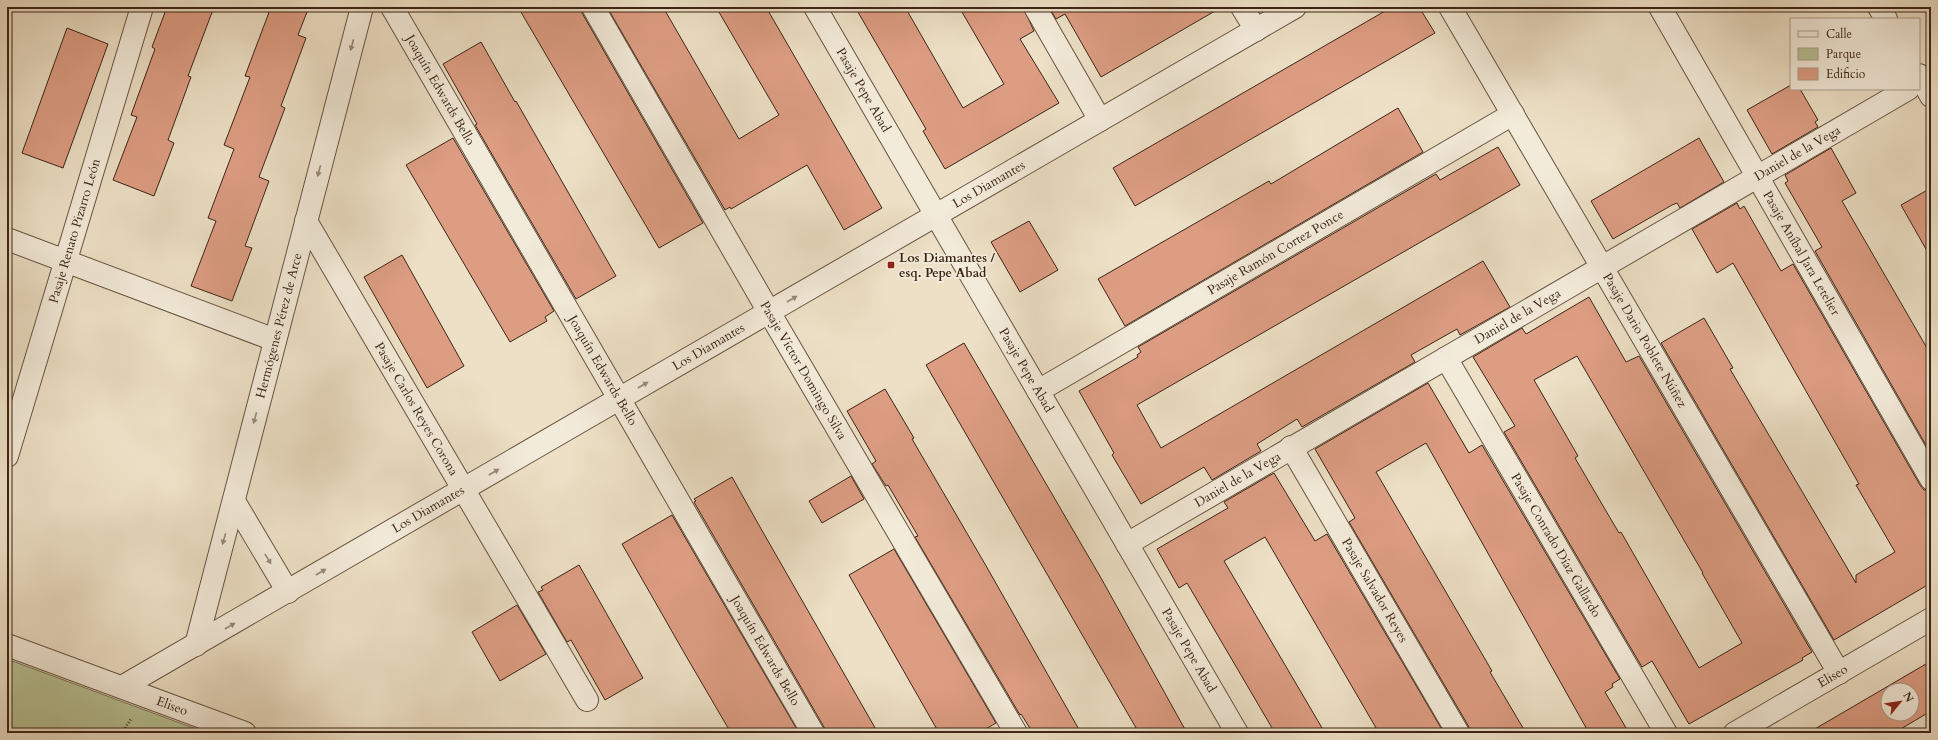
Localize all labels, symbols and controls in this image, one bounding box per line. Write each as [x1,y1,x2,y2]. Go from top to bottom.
legend [1790,18,1920,90]
text: Calle [1826,26,1852,42]
street label: Joaquín Edwards Bello [400,30,479,148]
one-way arrow [349,39,355,51]
street label: Pasaje Pepe Abad [832,44,895,136]
text: Parque [1826,46,1861,62]
text: Edificio [1826,66,1866,82]
street label: Daniel de la Vega [1751,121,1844,186]
street label: Pasaje Renato Pizarro León [44,156,105,305]
street label: Los Diamantes [949,156,1028,213]
one-way arrow [316,164,322,177]
street label: Pasaje Aníbal Jara Letelier [1758,187,1845,319]
street label: Pasaje Ramón Cortez Ponce [1204,206,1347,299]
place label: Los Diamantes / esq. Pepe Abad [899,249,996,282]
street label: Hermógenes Pérez de Arce [252,251,307,400]
marker: Los Diamantes / esq. Pepe Abad [886,260,896,270]
street label: Pasaje Dario Poblete Núñez [1598,270,1691,411]
street label: Daniel de la Vega [1471,284,1564,349]
one-way arrow [786,296,798,303]
street label: Pasaje Víctor Domingo Silva [756,298,851,444]
street label: Joaquín Edwards Bello [563,310,642,429]
street label: Los Diamantes [669,319,748,375]
street label: Pasaje Pepe Abad [994,324,1058,416]
street label: Pasaje Carlos Reyes Corona [370,339,463,480]
one-way arrow [637,382,649,389]
one-way arrow [252,413,258,425]
street label: Daniel de la Vega [1191,447,1284,512]
one-way arrow [488,468,500,475]
street label: Pasaje Conrado Díaz Gallardo [1506,470,1605,621]
street label: Los Diamantes [389,481,468,538]
one-way arrow [220,533,226,545]
street label: Pasaje Salvador Reyes [1337,535,1412,646]
one-way arrow [264,553,271,565]
one-way arrow [315,569,327,576]
street label: Joaquín Edwards Bello [725,590,804,709]
street label: Pasaje Pepe Abad [1157,605,1221,696]
one-way arrow [224,622,236,629]
street label: Eliseo [1814,660,1851,692]
north arrow [1880,682,1920,722]
text: N [1899,689,1917,706]
street label: Eliseo [154,692,190,720]

